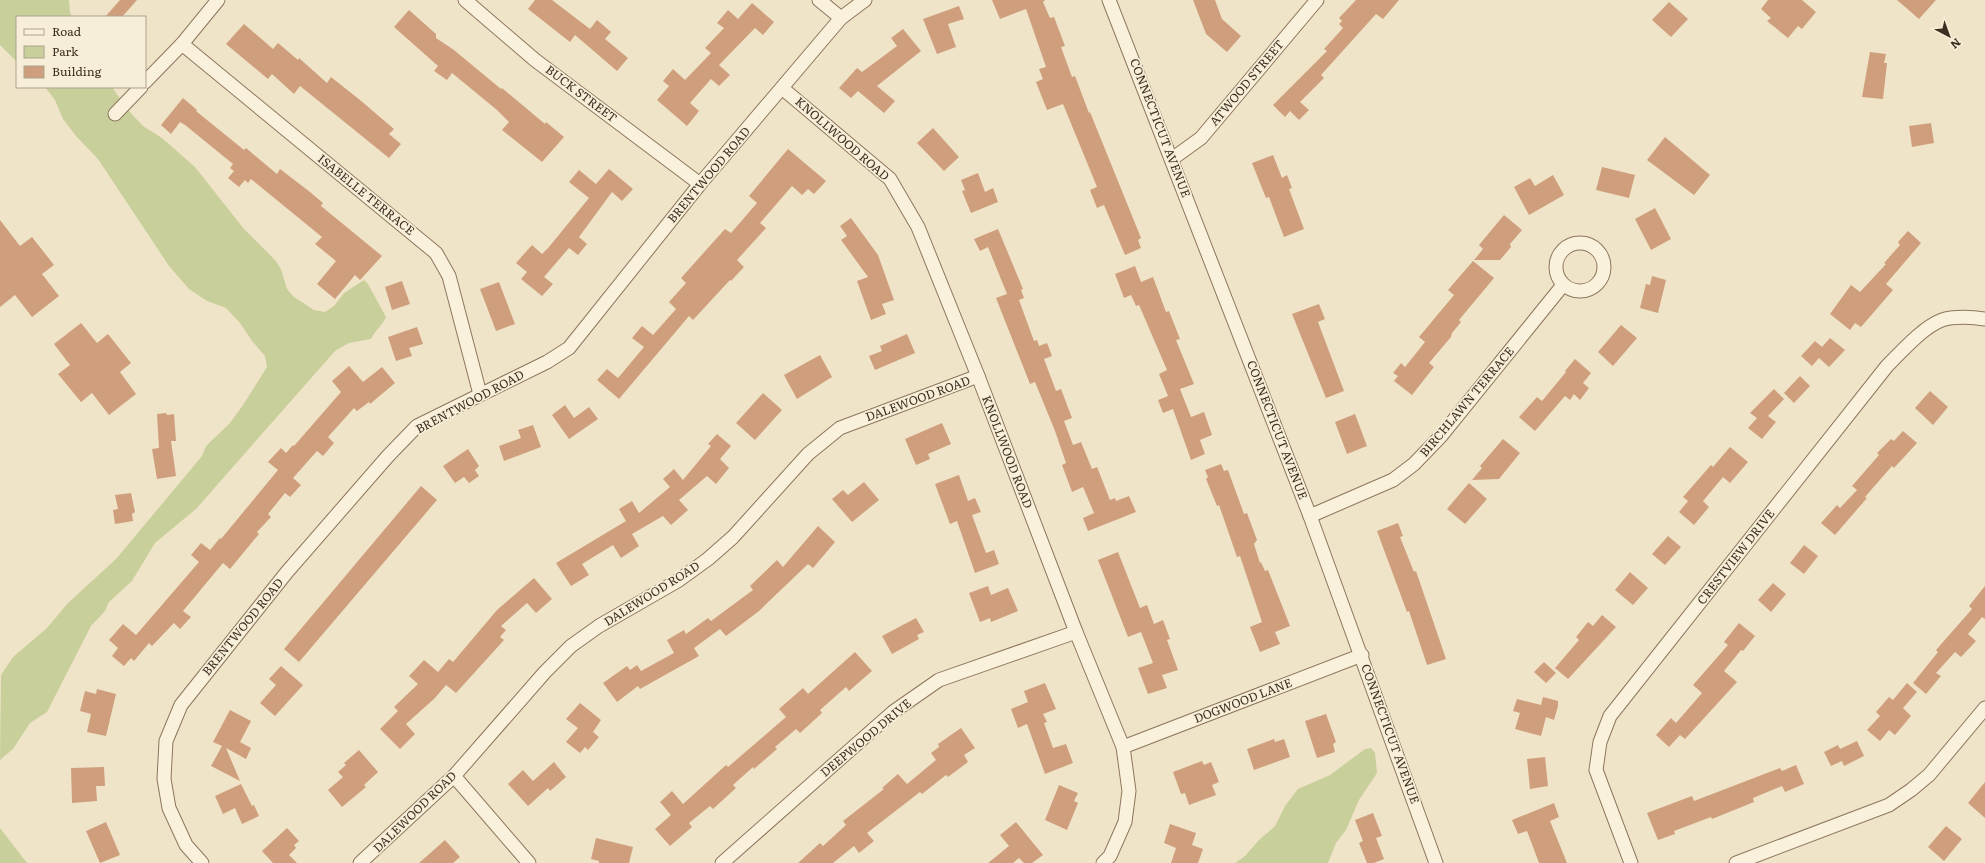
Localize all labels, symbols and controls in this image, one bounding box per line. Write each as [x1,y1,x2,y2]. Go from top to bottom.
legend [16,16,146,88]
north arrow [1929,16,1969,56]
text: Road [52,22,82,40]
street label: ATWOOD STREET [1205,35,1288,129]
text: N [1947,35,1965,53]
text: Park [52,42,79,60]
street label: CONNECTICUT AVENUE [1126,55,1196,200]
street label: BUCK STREET [542,60,621,126]
text: Building [52,62,102,80]
street label: KNOLLWOOD ROAD [792,92,894,184]
street label: BRENTWOOD ROAD [663,122,754,226]
street label: ISABELLE TERRACE [314,149,419,239]
street label: BIRCHLAWN TERRACE [1415,342,1518,460]
street label: CONNECTICUT AVENUE [1243,357,1313,502]
street label: BRENTWOOD ROAD [412,365,527,437]
street label: DALEWOOD ROAD [863,371,973,425]
street label: KNOLLWOOD ROAD [978,393,1038,511]
street label: CRESTVIEW DRIVE [1692,505,1778,608]
street label: DALEWOOD ROAD [600,556,703,630]
street label: BRENTWOOD ROAD [197,574,287,679]
street label: CONNECTICUT AVENUE [1357,661,1425,806]
street label: DOGWOOD LANE [1191,673,1295,727]
street label: DEEPWOOD DRIVE [816,694,915,781]
street label: DALEWOOD ROAD [368,767,460,856]

